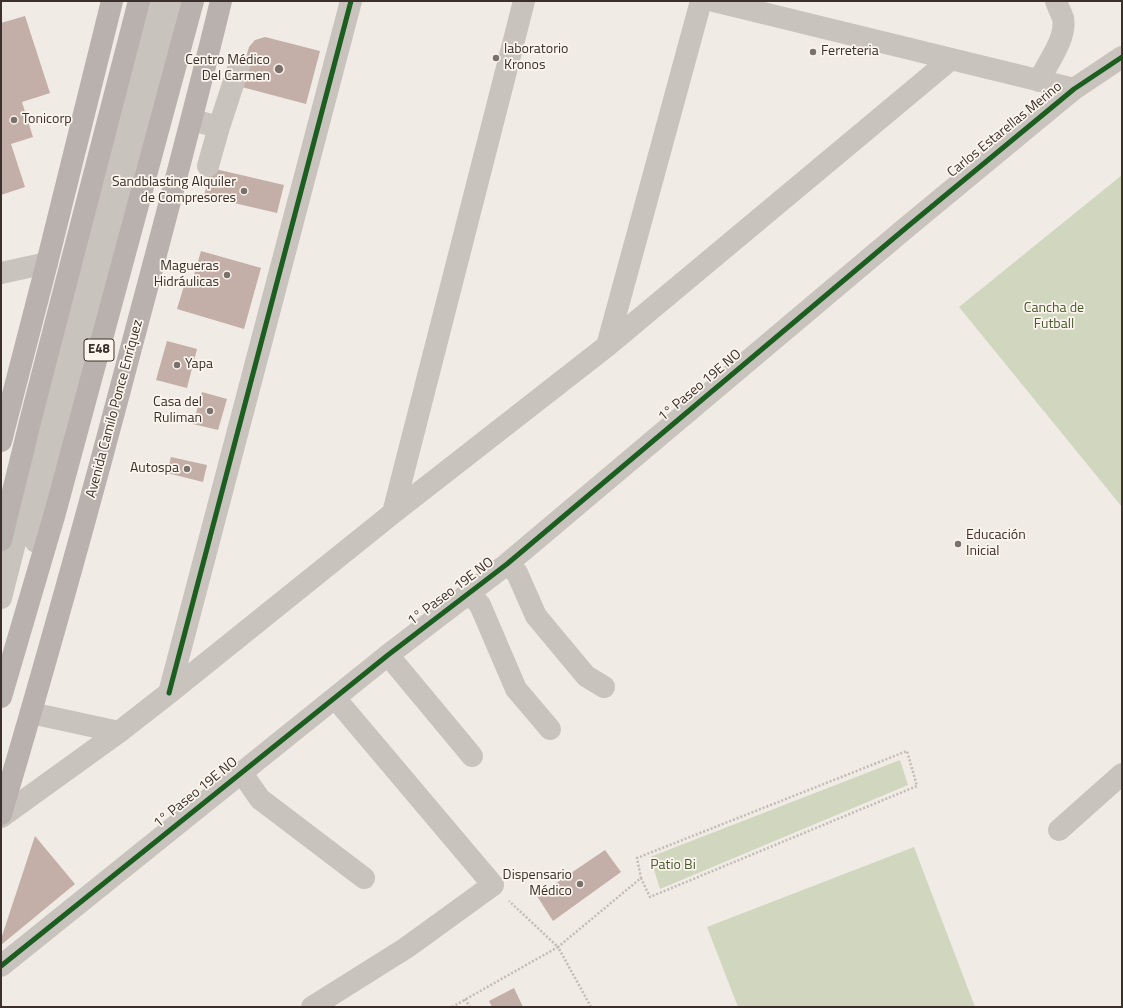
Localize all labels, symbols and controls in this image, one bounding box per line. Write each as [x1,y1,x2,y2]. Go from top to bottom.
place label: laboratorio Kronos [504,42,568,74]
place label: Ferreteria [821,44,879,60]
marker: Ferreteria [808,47,818,57]
place label: Centro Médico Del Carmen [185,53,270,86]
marker: laboratorio Kronos [491,53,501,63]
marker: Centro Médico Del Carmen [273,63,285,75]
street label: Carlos Estarellas Merino [944,79,1066,181]
place label: Tonicorp [22,112,72,128]
marker: Tonicorp [9,115,19,125]
place label: Sandblasting Alquiler de Compresores [112,175,236,208]
marker: Sandblasting Alquiler de Compresores [239,186,249,196]
place label: Magueras Hidráulicas [154,259,219,292]
marker: Magueras Hidráulicas [222,270,232,280]
park label: Cancha de Futball [1024,301,1084,334]
street label: Avenida Camilo Ponce Enríquez [83,318,147,500]
road number: E48 [84,339,114,361]
street label: 1° Paseo 19E NO [655,346,745,426]
place label: Yapa [185,357,213,373]
marker: Yapa [172,360,182,370]
place label: Casa del Ruliman [153,395,202,428]
marker: Casa del Ruliman [205,406,215,416]
place label: Autospa [130,461,179,477]
marker: Autospa [182,464,192,474]
place label: Educación Inicial [966,528,1026,560]
marker: Educación Inicial [953,539,963,549]
street label: 1° Paseo 19E NO [405,554,497,630]
street label: 1° Paseo 19E NO [151,754,241,832]
park label: Patio Bi [650,858,696,874]
place label: Dispensario Médico [503,868,572,900]
marker: Dispensario Médico [575,879,585,889]

